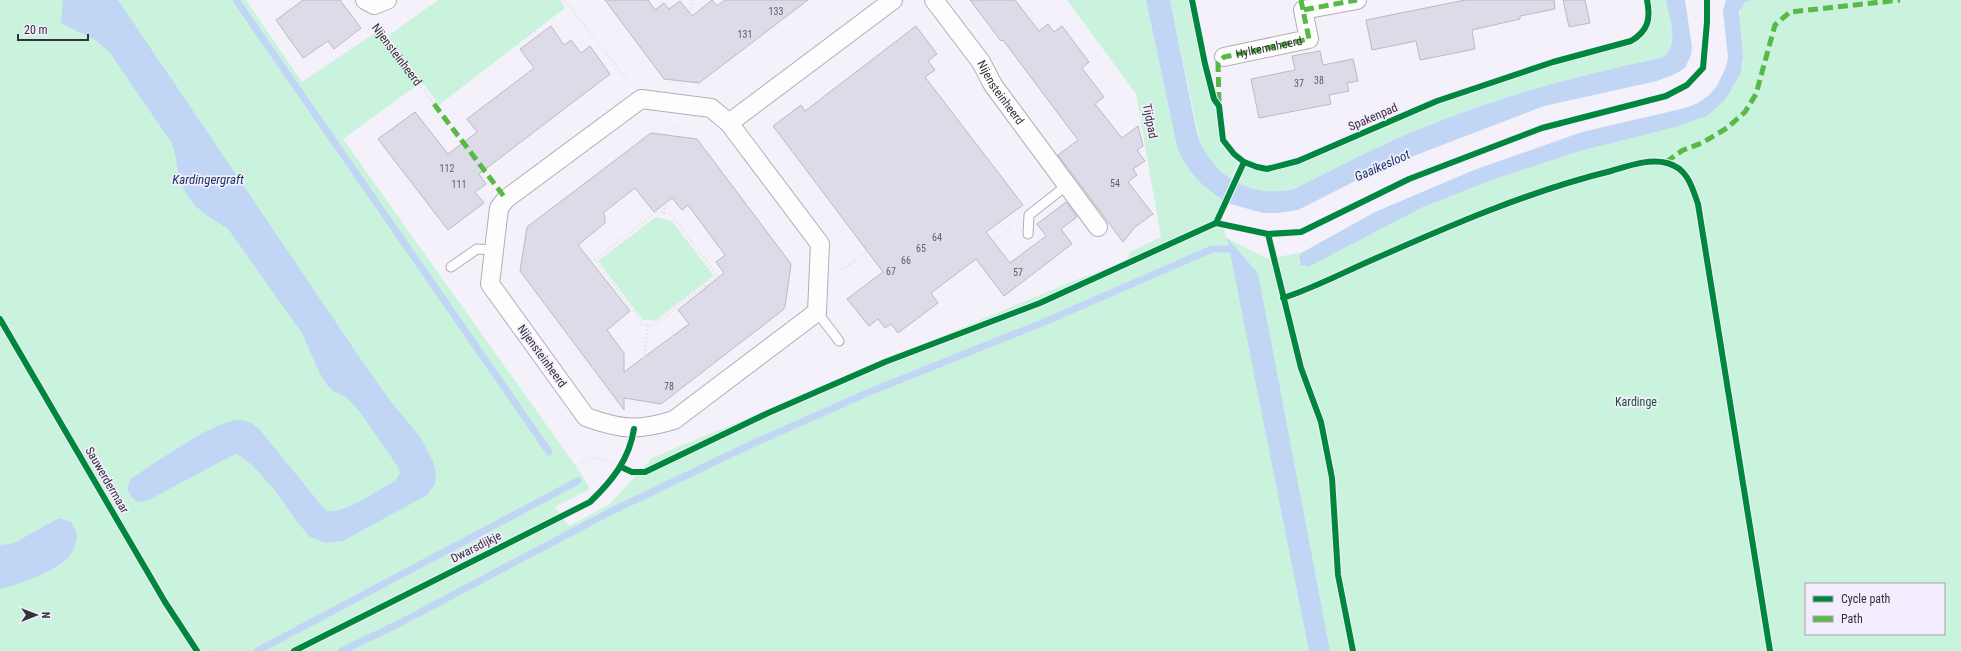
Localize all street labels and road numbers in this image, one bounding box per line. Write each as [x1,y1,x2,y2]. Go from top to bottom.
street label: Nijensteinheerd [369,21,425,89]
street label: Hylkemaheerd [1235,34,1304,61]
street label: Nijensteinheerd [974,58,1027,127]
street label: Spakenpad [1346,100,1400,134]
street label: Tijdpad [1140,102,1160,140]
street label: Nijensteinheerd [515,322,569,390]
street label: Sauwerdermaar [82,444,132,516]
street label: Dwarsdijkje [448,528,504,566]

